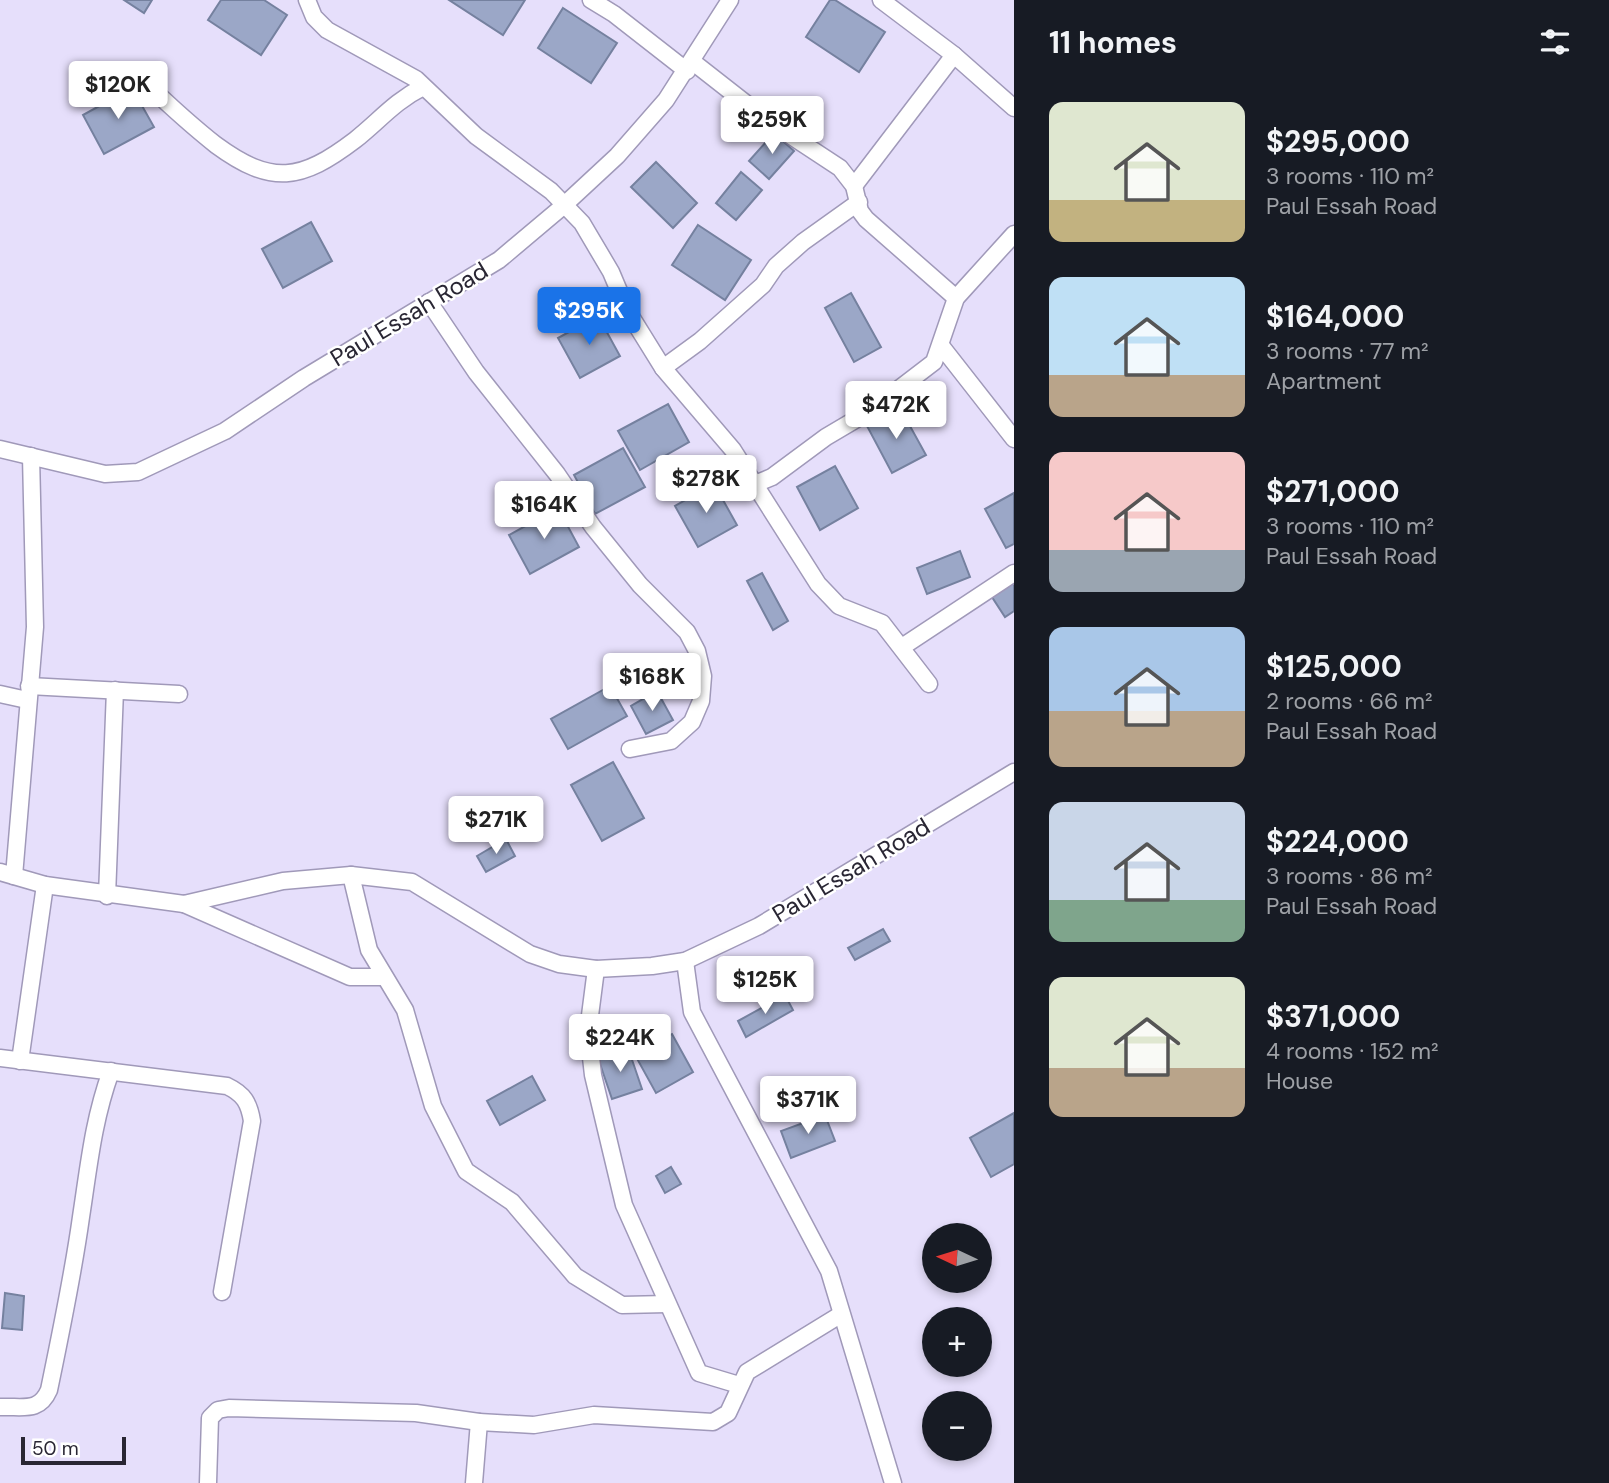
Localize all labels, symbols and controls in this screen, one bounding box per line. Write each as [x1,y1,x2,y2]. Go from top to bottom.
text: 11 homes [1049,23,1177,62]
icon: filters [1536,23,1574,61]
pin: $120K [69,61,167,121]
text: $120K [85,69,151,99]
pin: $259K [723,96,821,156]
text: $259K [737,104,807,134]
text: $295,000 [1266,122,1410,161]
icon: home [1105,130,1189,214]
text: 3 rooms · 110 m² [1266,161,1434,191]
text: Paul Essah Road [1266,191,1437,221]
street label: Paul Essah Road [324,255,494,373]
pin: $295K [540,288,638,347]
text: $295K [554,295,625,325]
text: $164,000 [1266,297,1404,336]
icon: home [1105,305,1189,389]
text: 3 rooms · 77 m² [1266,336,1429,366]
text: Apartment [1266,366,1381,396]
pin: $472K [847,382,945,441]
text: $472K [861,389,931,419]
pin: $278K [657,456,755,515]
text: $278K [672,463,740,493]
text: $271,000 [1266,472,1400,511]
icon: home [1105,480,1189,564]
pin: $164K [495,482,593,541]
text: $164K [511,489,577,519]
text: 3 rooms · 110 m² [1266,511,1434,541]
text: Paul Essah Road [1266,541,1437,571]
text: $125,000 [1266,647,1402,686]
pin: $168K [603,654,701,713]
icon: home [1105,655,1189,739]
text: $168K [619,661,685,691]
text: 2 rooms · 66 m² [1266,686,1433,716]
text: Paul Essah Road [1266,716,1437,746]
pin: $271K [447,796,545,856]
text: $271K [464,804,528,834]
street label: Paul Essah Road [766,811,936,929]
text: $224,000 [1266,822,1409,861]
icon: home [1105,830,1189,914]
text: 3 rooms · 86 m² [1266,861,1433,891]
text: Paul Essah Road [1266,891,1437,921]
pin: $125K [716,956,814,1016]
text: $125K [733,964,797,994]
text: $371,000 [1266,997,1400,1036]
icon: home [1105,1005,1189,1089]
pin: $224K [571,1014,669,1074]
text: $224K [585,1022,655,1052]
text: 4 rooms · 152 m² [1266,1036,1439,1066]
text: House [1266,1066,1333,1096]
pin: $371K [759,1076,857,1136]
text: $371K [776,1084,840,1114]
north arrow [922,1223,992,1293]
map controls [922,1223,992,1461]
button: + [922,1307,992,1377]
button: − [922,1391,992,1461]
scale bar [21,1434,126,1466]
text: 50 m [32,1436,79,1461]

